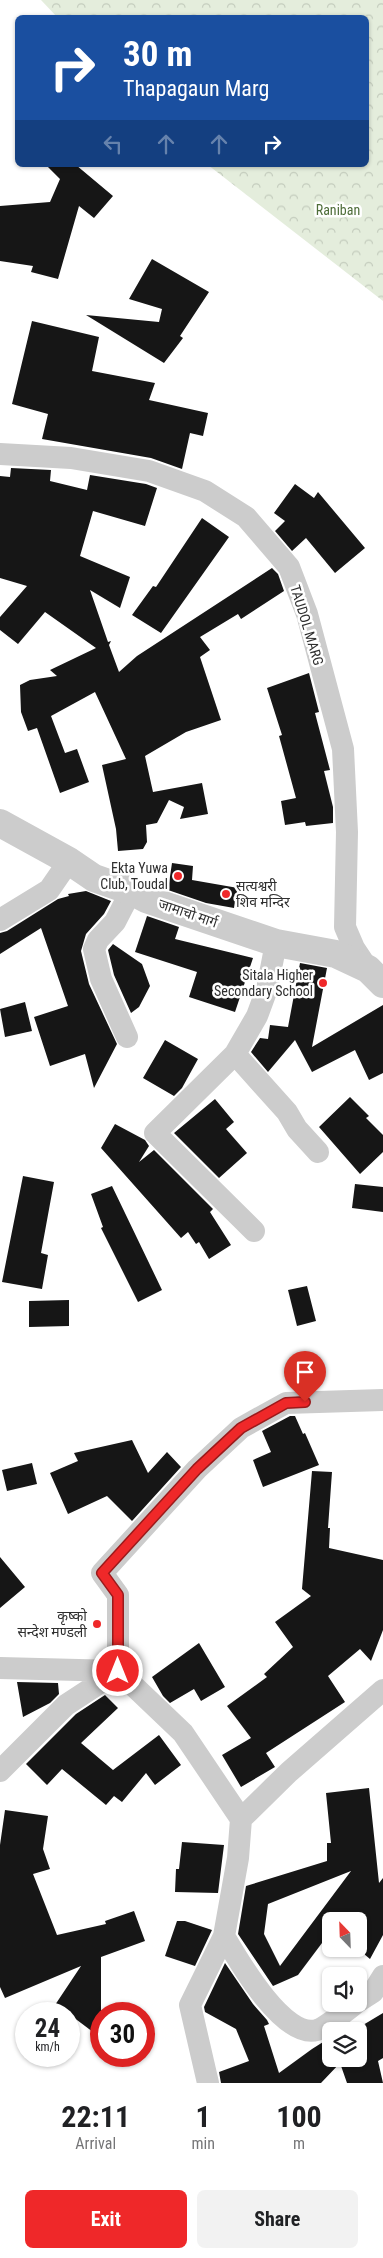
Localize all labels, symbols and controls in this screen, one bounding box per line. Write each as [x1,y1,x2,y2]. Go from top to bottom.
text: 30 m [123,34,192,75]
icon: right [40,35,105,100]
text: Thapagaun Marg [123,76,269,101]
icon: left [99,130,127,158]
icon: ahead [152,130,180,158]
icon: ahead [205,130,233,158]
icon: right [258,130,286,158]
park label: Raniban [316,202,360,218]
street label: TAUDOL MARG [287,583,327,667]
place label: Ekta Yuwa Club, Toudal [100,860,168,892]
marker: Ekta Yuwa Club, Toudal [172,870,184,882]
place label: सत्यश्वरी शिव मन्दिर [236,878,290,910]
marker: सत्यश्वरी शिव मन्दिर [220,888,232,900]
street label: जामाचो मार्ग [156,895,221,931]
place label: Sitala Higher Secondary School [214,967,313,999]
marker: Sitala Higher Secondary School [317,977,329,989]
pin [284,1351,326,1402]
icon: arrive [291,1358,319,1386]
place label: कृष्को सन्देश मण्डली [17,1608,87,1640]
marker: कृष्को सन्देश मण्डली [91,1618,103,1630]
position arrow [91,1644,143,1696]
north arrow [322,1912,368,1958]
map controls [322,1912,367,2067]
button: sound [322,1967,367,2012]
speed limit sign: 30 [90,2002,155,2067]
text: 24 [35,2014,60,2043]
button: layers [322,2022,367,2067]
text: km/h [35,2040,60,2054]
text: 22:11 [61,2099,130,2134]
text: 1 [196,2099,211,2134]
text: 100 [276,2099,322,2134]
text: Arrival [75,2134,116,2153]
text: min [191,2134,215,2153]
text: m [293,2134,305,2153]
button: Exit [25,2190,187,2248]
button: Share [197,2190,358,2248]

